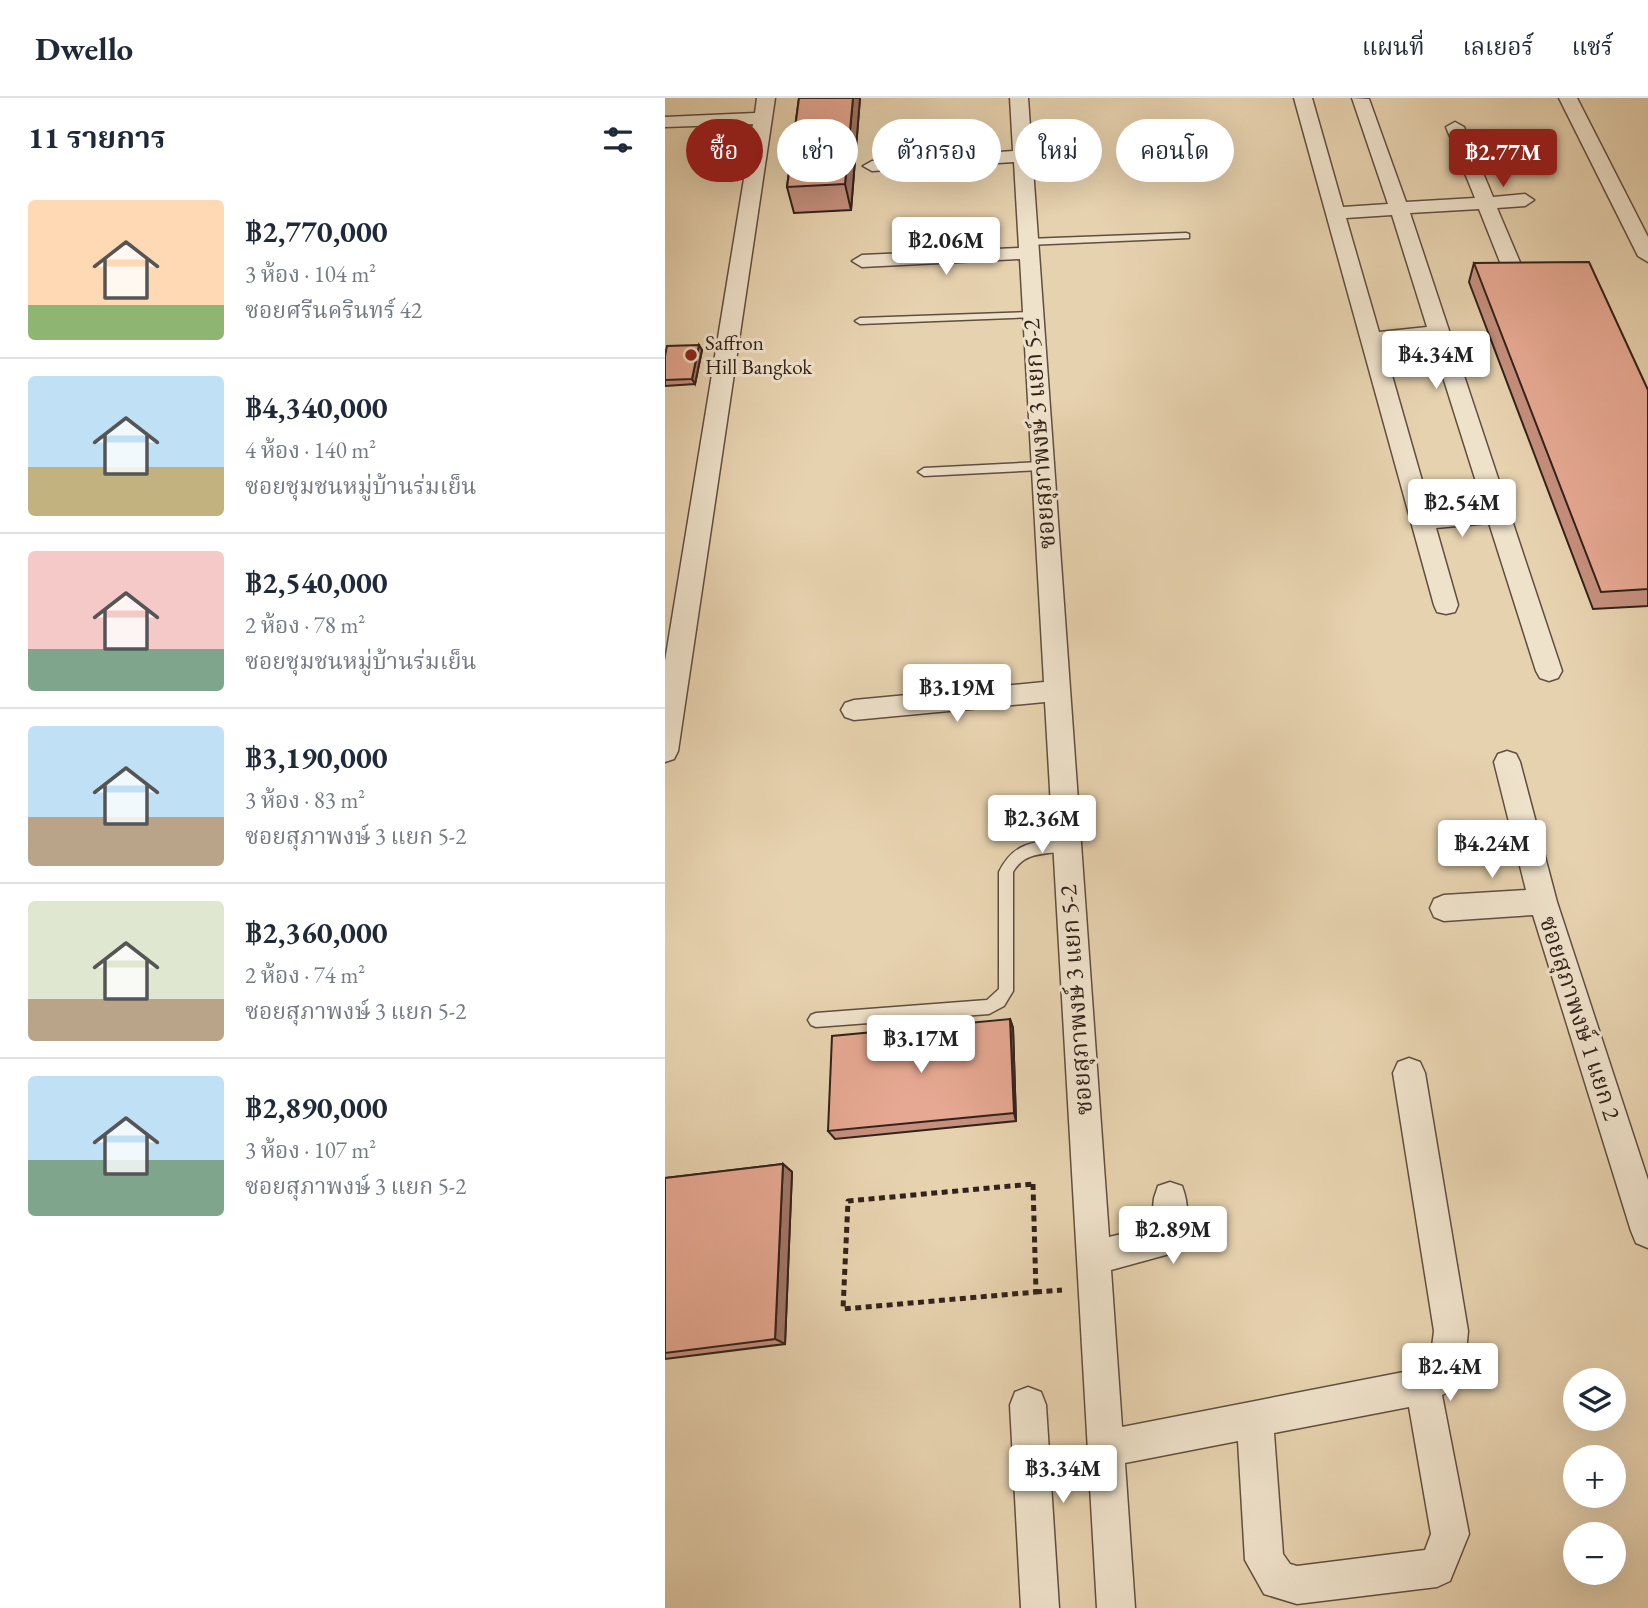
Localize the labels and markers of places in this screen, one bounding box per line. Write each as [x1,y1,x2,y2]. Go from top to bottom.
pin: ฿2.77M [1446,130,1560,189]
pin: ฿2.06M [889,218,1003,277]
place label: Saffron Hill Bangkok [705,329,813,380]
pin: ฿4.34M [1379,331,1493,391]
marker: Saffron Hill Bangkok [683,347,699,363]
pin: ฿2.54M [1405,480,1519,539]
pin: ฿3.19M [900,664,1014,724]
pin: ฿2.36M [985,796,1099,855]
pin: ฿4.24M [1435,820,1549,880]
pin: ฿3.17M [864,1016,978,1075]
pin: ฿2.89M [1116,1206,1230,1266]
pin: ฿2.4M [1401,1344,1499,1403]
pin: ฿3.34M [1006,1446,1120,1505]

